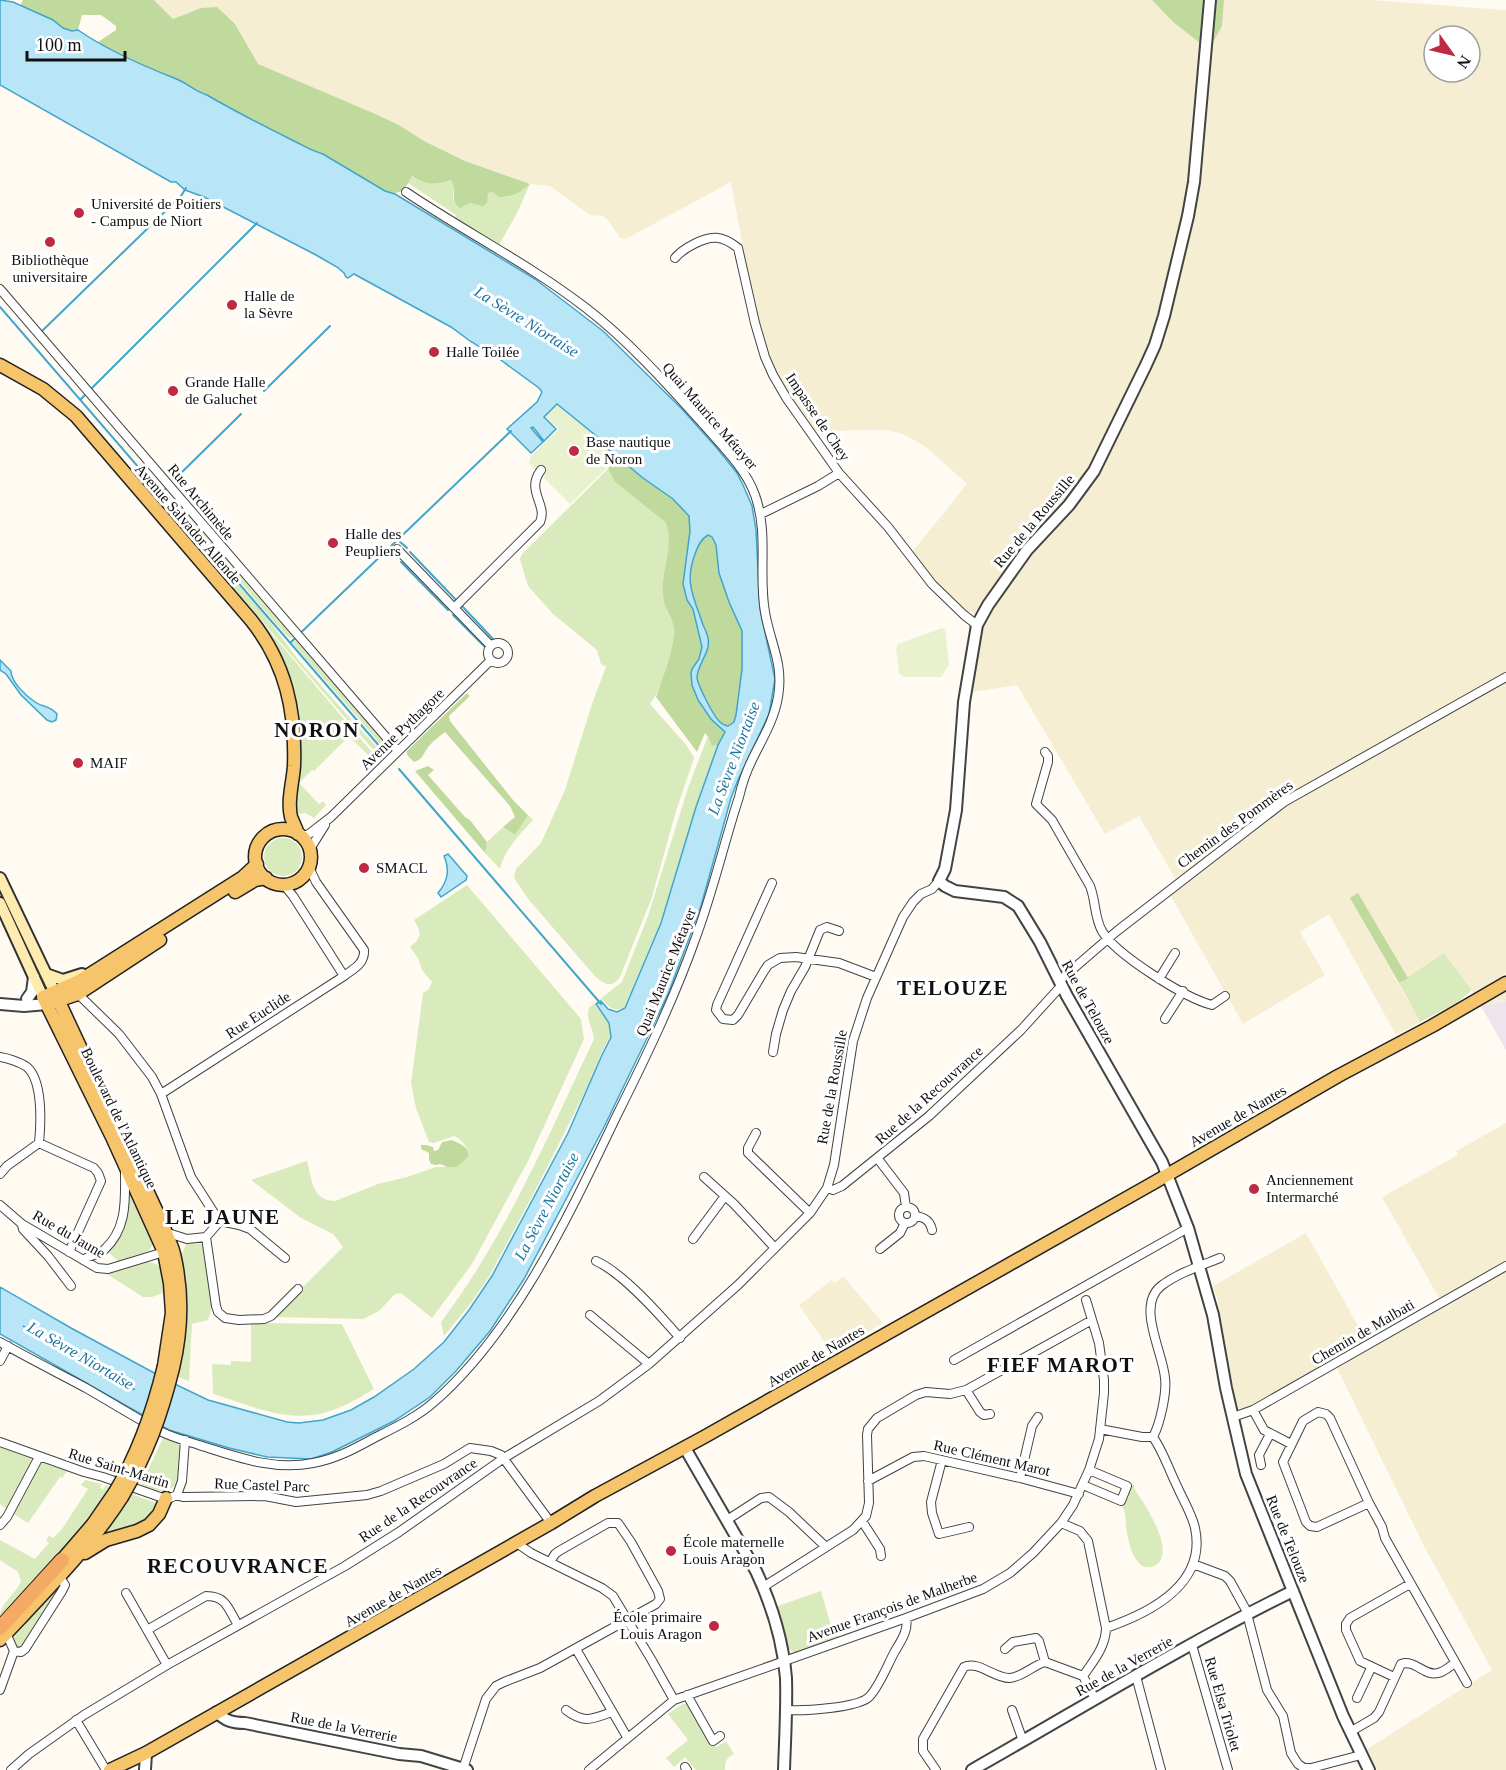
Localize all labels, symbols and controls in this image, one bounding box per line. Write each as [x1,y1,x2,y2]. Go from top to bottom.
scale bar [27,24,124,62]
north arrow [1422,24,1482,84]
text: 100 m [36,35,82,55]
text: N [1453,53,1474,72]
place label: Université de Poitiers - Campus de Niort [91,196,221,229]
marker: Université de Poitiers - Campus de Niort [72,206,86,220]
marker: Bibliothèque universitaire [43,235,57,249]
place label: Bibliothèque universitaire [11,252,89,285]
water label: La Sèvre Niortaise [471,282,582,360]
place label: Halle de la Sèvre [244,288,295,321]
marker: Halle de la Sèvre [225,298,239,312]
place label: Halle Toilée [446,344,520,360]
marker: Halle Toilée [427,345,441,359]
street label: Quai Maurice Métayer [659,359,761,473]
street label: Impasse de Chey [783,370,854,464]
place label: Grande Halle de Galuchet [185,374,266,407]
marker: Grande Halle de Galuchet [166,384,180,398]
place label: Base nautique de Noron [586,434,671,467]
marker: Base nautique de Noron [567,444,581,458]
street label: Avenue Salvador Allende [132,461,244,587]
street label: Rue Archimède [165,461,237,543]
street label: Rue de la Roussille [991,471,1078,571]
place label: Halle des Peupliers [345,526,401,559]
marker: Halle des Peupliers [326,536,340,550]
street label: Avenue Pythagore [357,685,447,773]
water label: La Sèvre Niortaise [704,699,763,818]
district label: NORON [274,718,360,742]
place label: MAIF [90,755,128,771]
marker: MAIF [71,756,85,770]
street label: Chemin des Pommères [1174,777,1296,871]
place label: SMACL [376,860,428,876]
marker: SMACL [357,861,371,875]
street label: Quai Maurice Métayer [633,906,699,1038]
street label: Rue de Telouze [1059,958,1118,1047]
district label: TELOUZE [897,976,1009,1000]
street label: Rue Euclide [223,988,294,1042]
street label: Rue de la Roussille [814,1028,850,1146]
street label: Rue de la Recouvrance [872,1042,986,1147]
street label: Boulevard de l'Atlantique [78,1045,160,1191]
street label: Avenue de Nantes [1187,1082,1289,1150]
water label: La Sèvre Niortaise [510,1150,582,1264]
place label: Anciennement Intermarché [1266,1172,1354,1205]
marker: Anciennement Intermarché [1247,1182,1261,1196]
district label: LE JAUNE [165,1205,281,1229]
street label: Rue du Jaune [30,1207,108,1261]
street label: Chemin de Malbati [1309,1296,1417,1368]
water label: La Sèvre Niortaise [24,1318,137,1393]
street label: Avenue de Nantes [765,1322,867,1390]
district label: FIEF MAROT [987,1353,1135,1377]
street label: Rue Clément Marot [932,1437,1053,1479]
street label: Rue Saint-Martin [67,1445,172,1491]
street label: Rue de la Recouvrance [356,1454,480,1545]
street label: Rue Castel Parc [214,1475,310,1495]
street label: Rue de Telouze [1263,1493,1313,1585]
place label: École maternelle Louis Aragon [683,1534,785,1567]
marker: École maternelle Louis Aragon [664,1544,678,1558]
district label: RECOUVRANCE [147,1554,329,1578]
street label: Avenue de Nantes [342,1562,444,1630]
street label: Avenue François de Malherbe [805,1569,980,1645]
place label: École primaire Louis Aragon [613,1609,702,1642]
marker: École primaire Louis Aragon [707,1619,721,1633]
street label: Rue de la Verrerie [1073,1633,1176,1699]
street label: Rue Elsa Triolet [1202,1655,1244,1754]
street label: Rue de la Verrerie [289,1709,399,1745]

